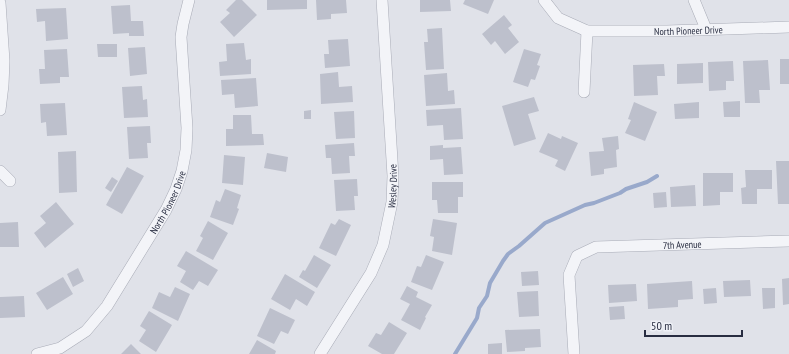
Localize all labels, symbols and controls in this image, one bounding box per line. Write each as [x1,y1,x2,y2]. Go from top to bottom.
street label: North Pioneer Drive [654,23,723,38]
street label: Wesley Drive [384,164,400,209]
street label: North Pioneer Drive [147,169,188,236]
street label: 7th Avenue [663,237,702,251]
scale bar [645,312,742,338]
text: 50 m [651,318,672,333]

